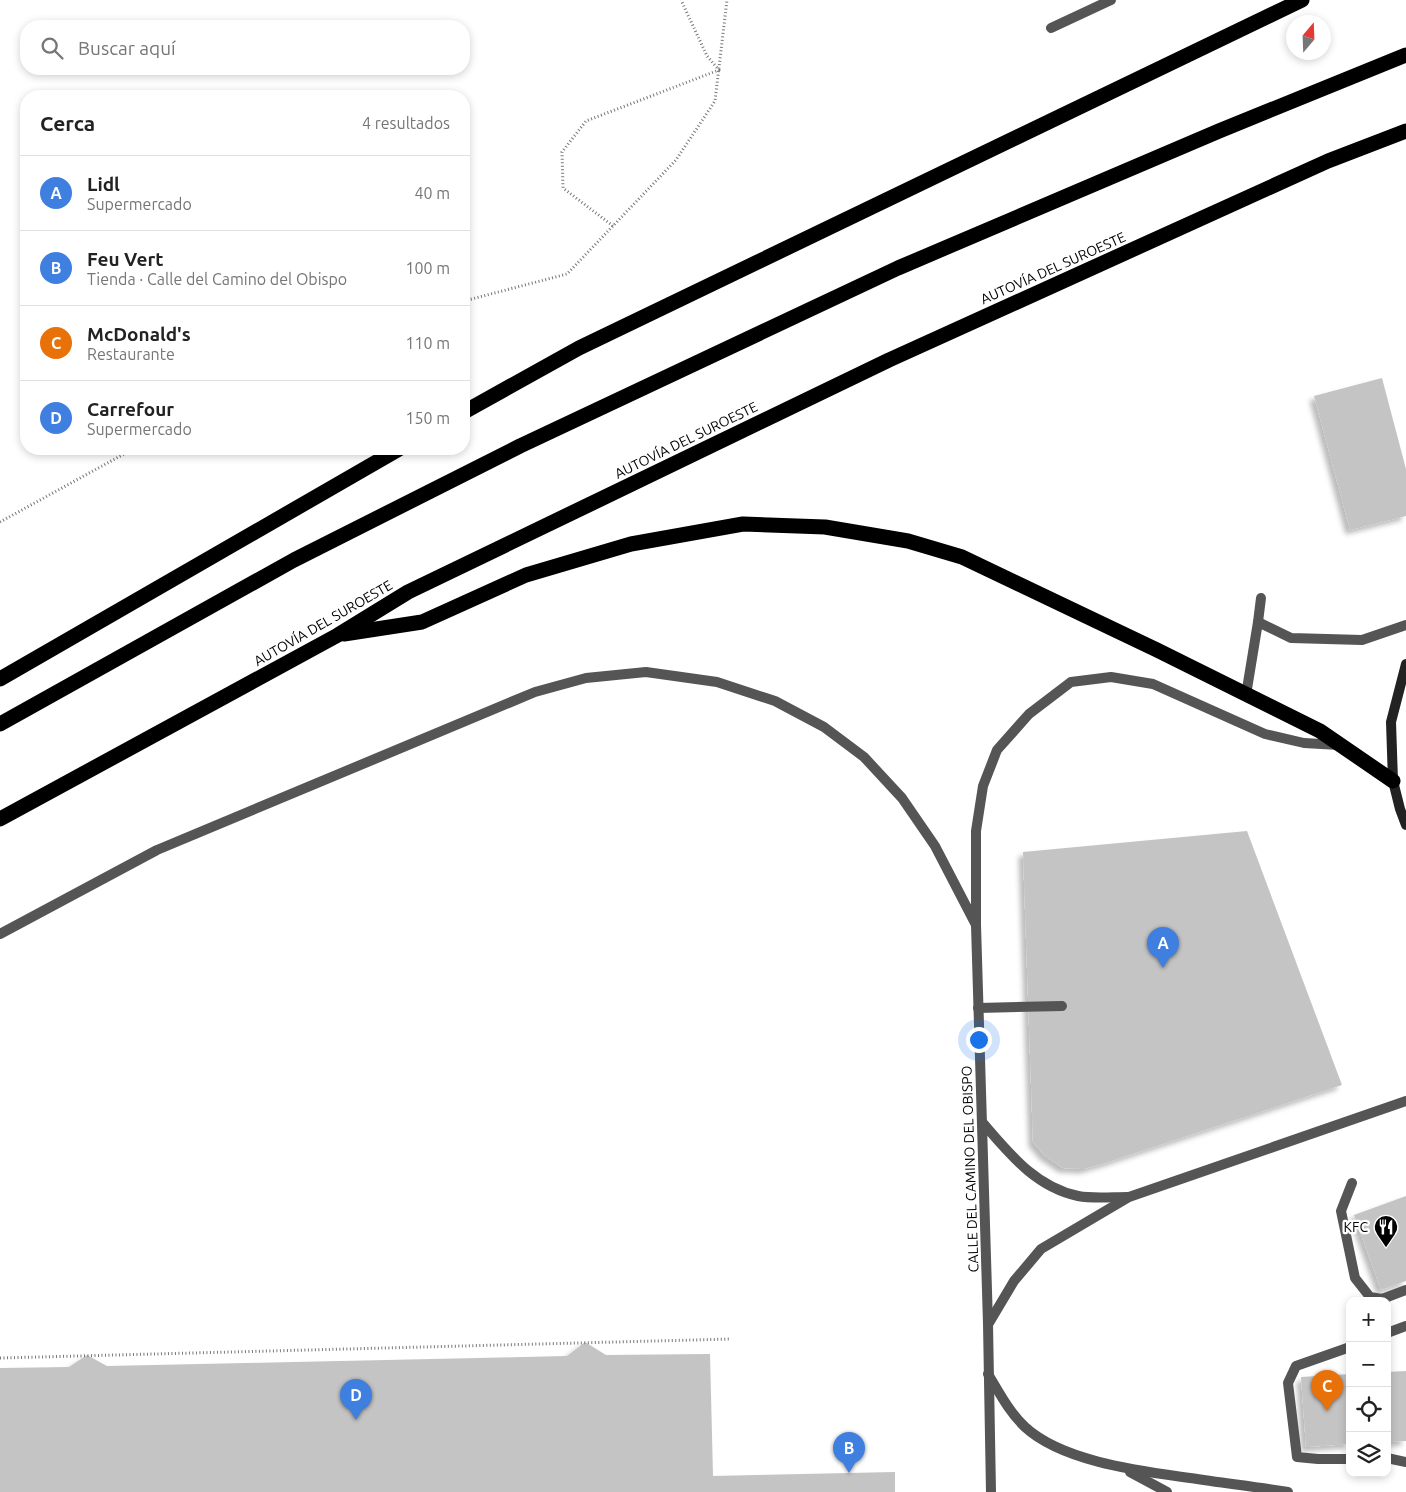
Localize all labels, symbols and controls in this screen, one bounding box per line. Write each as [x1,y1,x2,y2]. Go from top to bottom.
north arrow [1286,15,1331,60]
search box [20,20,470,75]
icon: search [38,34,66,62]
text: Buscar aquí [78,37,176,59]
text: Cerca [40,111,95,135]
text: 4 resultados [362,114,450,132]
text: Lidl [87,173,120,195]
text: A [50,184,62,202]
text: 40 m [414,184,450,202]
text: Supermercado [87,195,192,213]
street label: AUTOVÍA DEL SUROESTE [978,228,1128,307]
text: Feu Vert [87,248,163,270]
text: B [51,259,61,277]
text: 100 m [405,259,450,277]
text: Tienda · Calle del Camino del Obispo [87,270,347,288]
text: McDonald's [87,323,191,345]
text: C [51,334,61,352]
text: 110 m [405,334,450,352]
text: Restaurante [87,345,175,363]
street label: AUTOVÍA DEL SUROESTE [611,397,760,482]
text: Carrefour [87,398,174,420]
text: D [50,409,62,427]
text: 150 m [405,409,450,427]
text: Supermercado [87,420,192,438]
street label: AUTOVÍA DEL SUROESTE [251,576,395,669]
pin: A [1147,927,1179,968]
your location [966,1027,992,1053]
street label: CALLE DEL CAMINO DEL OBISPO [958,1065,982,1273]
restaurant icon: KFC [1373,1214,1399,1248]
place label: KFC [1344,1219,1368,1235]
map controls [1346,1297,1391,1477]
button: + [1346,1297,1391,1342]
button: − [1346,1342,1391,1387]
pin: C [1311,1370,1343,1411]
pin: D [340,1379,372,1420]
button: locate [1346,1387,1391,1432]
pin: B [833,1432,865,1473]
button: layers [1346,1432,1391,1477]

